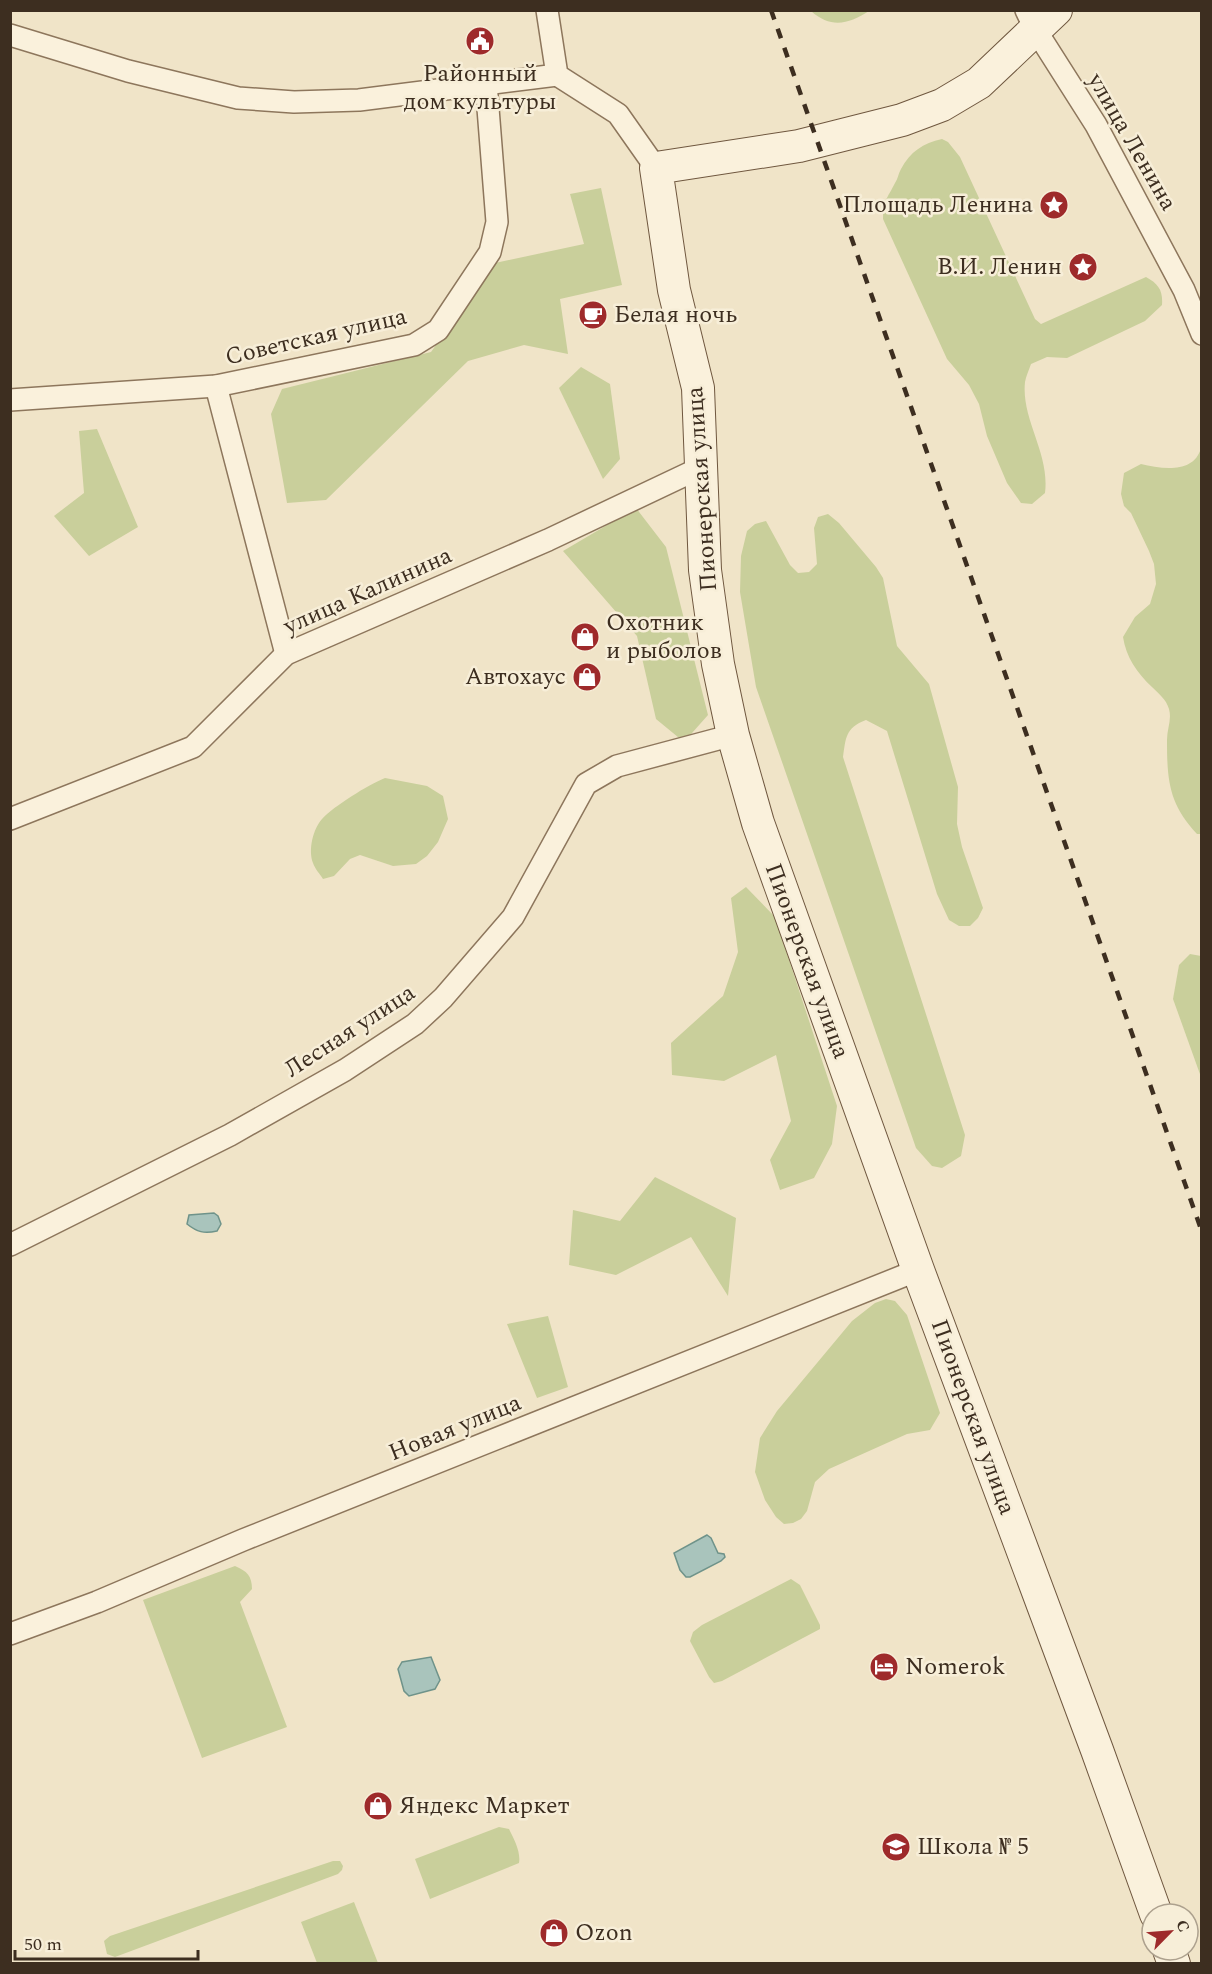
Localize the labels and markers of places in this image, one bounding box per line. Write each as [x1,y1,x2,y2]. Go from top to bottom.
public building icon: Районный дом культуры [464,25,496,57]
place label: Районный дом культуры [404,56,557,120]
place label: Площадь Ленина [842,187,1033,223]
place icon: Площадь Ленина [1038,189,1070,221]
place label: В.И. Ленин [937,249,1062,285]
place icon: В.И. Ленин [1067,251,1099,283]
place label: Белая ночь [614,297,737,333]
cafe icon: Белая ночь [577,299,609,331]
place label: Охотник и рыболов [606,605,722,669]
shop icon: Охотник и рыболов [569,621,601,653]
place label: Автохаус [465,659,566,695]
shop icon: Автохаус [571,661,603,693]
place label: Nomerok [905,1649,1005,1685]
hotel icon: Nomerok [868,1651,900,1683]
place label: Яндекс Маркет [399,1788,570,1824]
shop icon: Яндекс Маркет [362,1790,394,1822]
place label: Школа № 5 [917,1829,1029,1865]
school or university icon: Школа № 5 [880,1831,912,1863]
place label: Ozon [575,1915,633,1951]
shop icon: Ozon [538,1917,570,1949]

